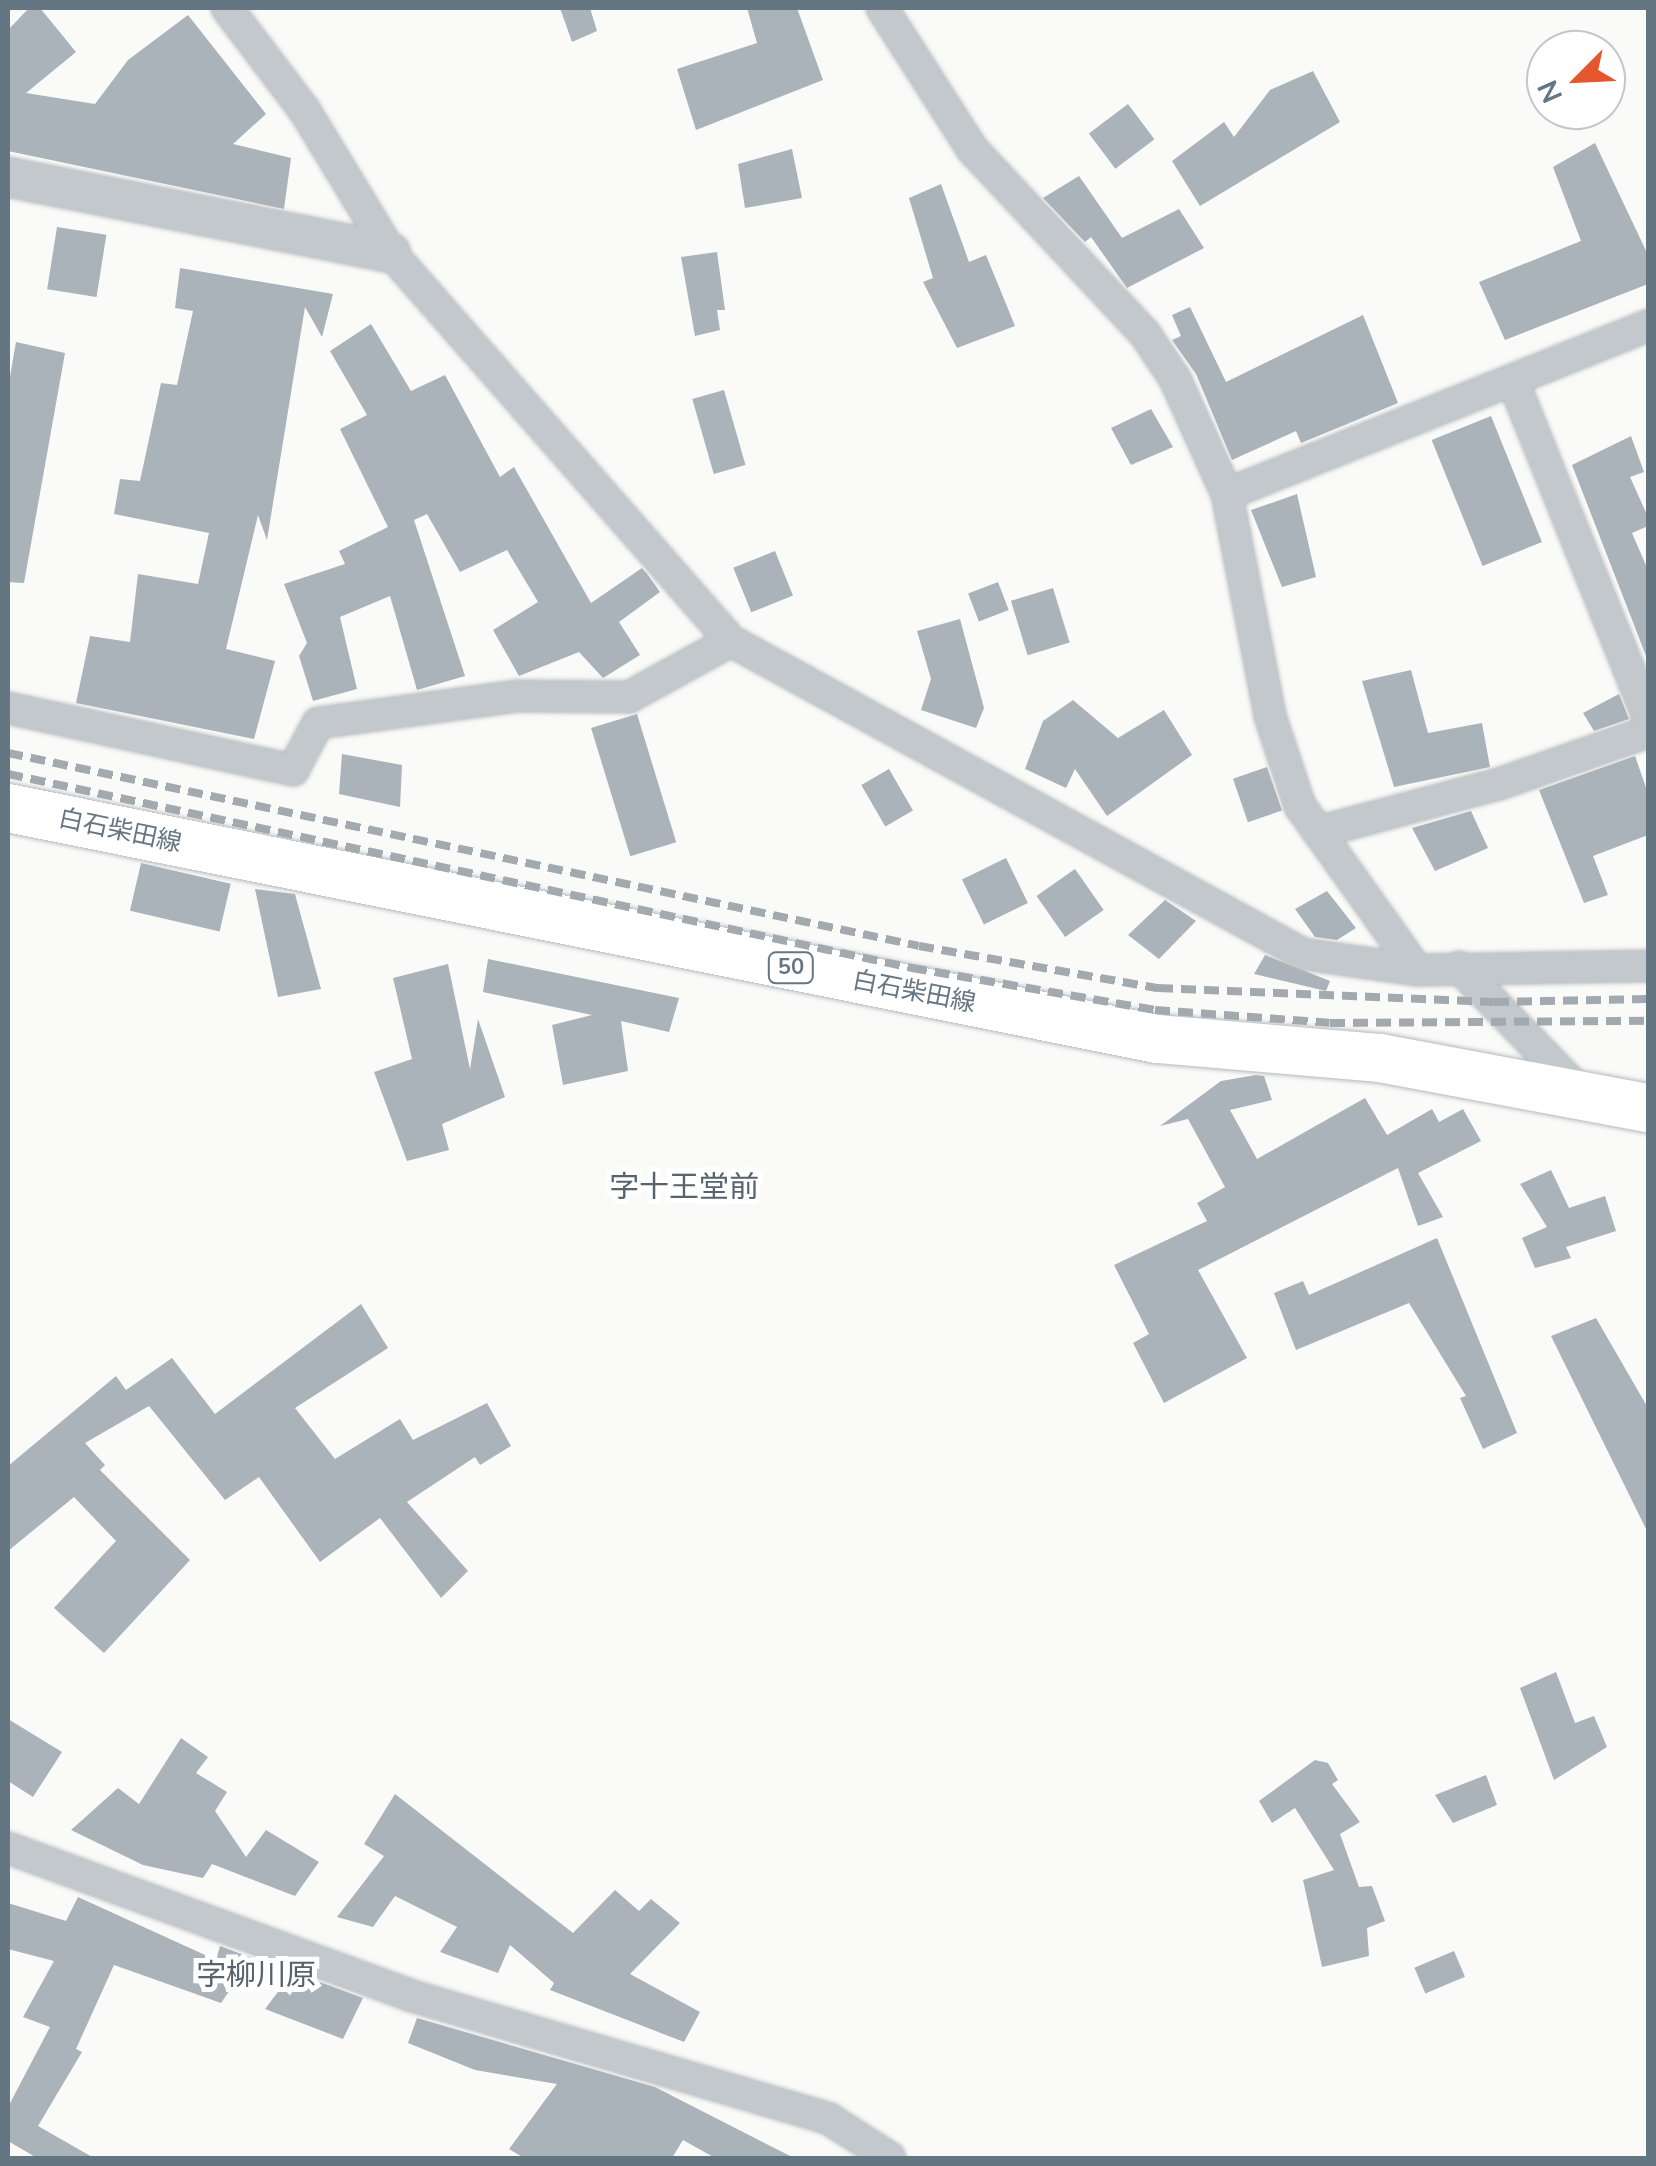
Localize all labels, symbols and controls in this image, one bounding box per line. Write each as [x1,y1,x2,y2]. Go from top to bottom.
north arrow [1526,30,1626,130]
text: N [1529,74,1572,109]
street label: 白石柴田線 [56,803,184,859]
road number: 50 [766,951,816,985]
street label: 白石柴田線 [850,965,978,1019]
district label: 字十王堂前 [609,1170,759,1206]
district label: 字柳川原 [196,1958,316,1994]

